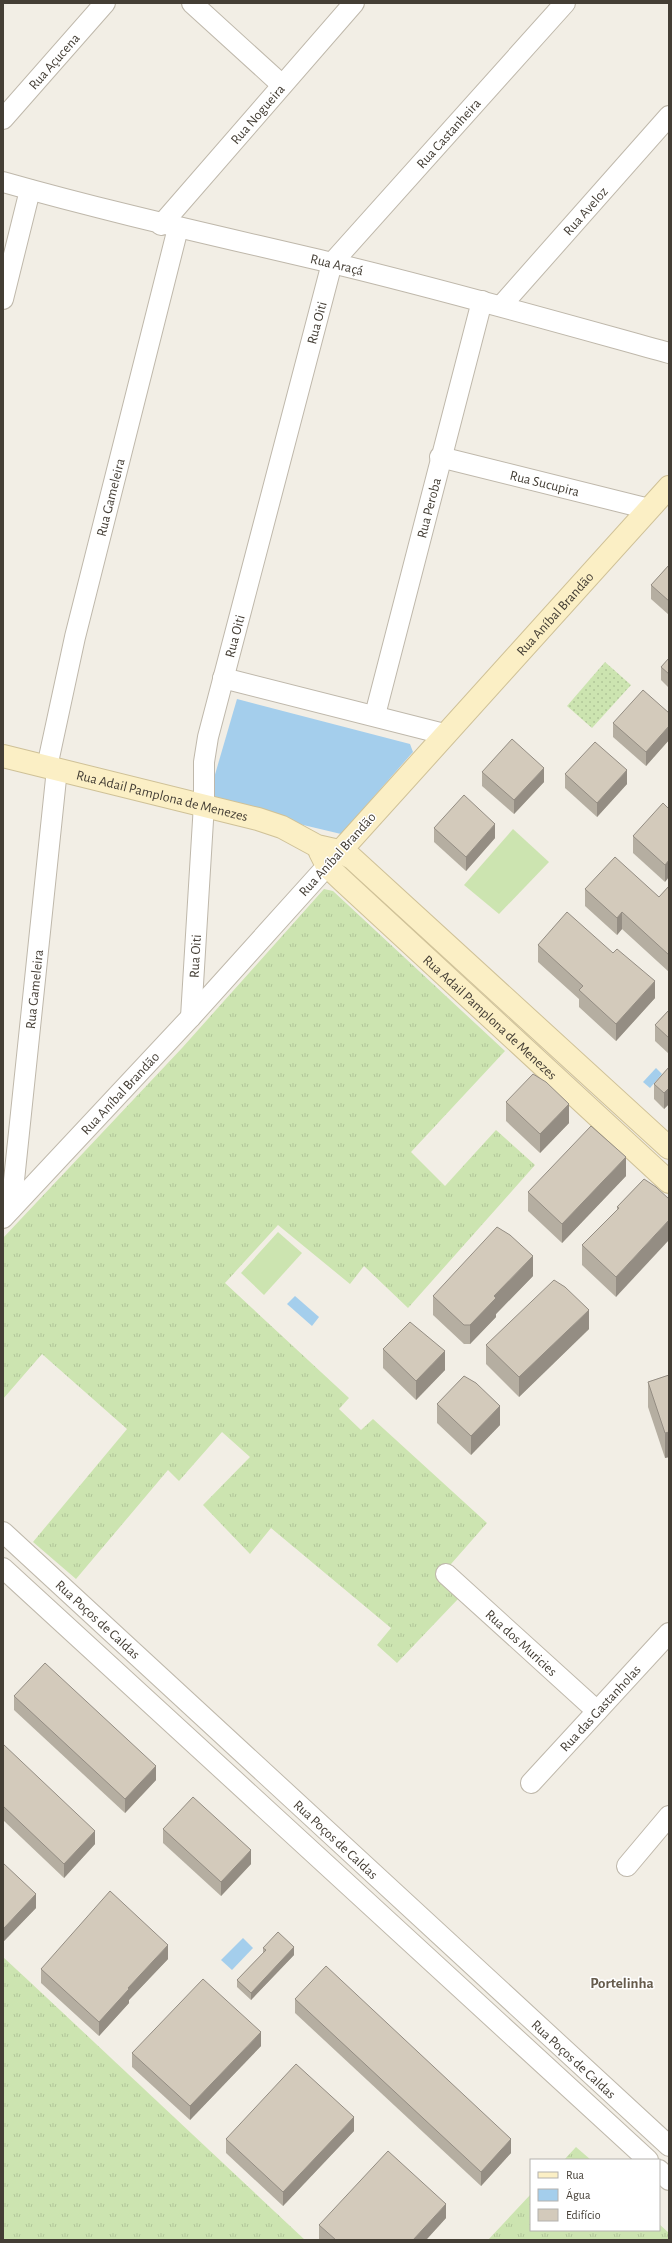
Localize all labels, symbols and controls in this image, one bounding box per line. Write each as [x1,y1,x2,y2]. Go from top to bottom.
street label: Rua Açucena [26,31,83,93]
street label: Rua Nogueira [229,82,288,147]
street label: Rua Castanheira [414,96,484,171]
street label: Rua Aveloz [561,184,611,238]
street label: Rua Araçá [309,252,365,278]
street label: Rua Oiti [305,300,330,346]
street label: Rua Gameleira [95,457,128,538]
street label: Rua Sucupira [508,469,581,500]
street label: Rua Peroba [415,476,444,540]
street label: Rua Aníbal Brandão [514,570,597,659]
street label: Rua Oiti [223,614,248,659]
street label: Rua Adail Pamplona de Menezes [75,768,249,824]
street label: Rua Aníbal Brandão [297,810,379,899]
street label: Rua Oiti [187,934,204,978]
street label: Rua Gameleira [24,948,46,1030]
street label: Rua Adail Pamplona de Menezes [420,953,559,1083]
street label: Rua Aníbal Brandão [79,1050,162,1138]
street label: Rua Poços de Caldas [53,1578,142,1662]
street label: Rua dos Muricies [482,1607,559,1679]
street label: Rua das Gastanholas [558,1663,644,1755]
street label: Rua Poços de Caldas [290,1798,380,1882]
district label: Portelinha [590,1976,654,1991]
street label: Rua Poços de Caldas [528,2018,618,2102]
legend [530,2159,660,2231]
text: Rua [566,2169,585,2181]
text: Água [566,2188,591,2201]
text: Edifício [566,2209,601,2221]

